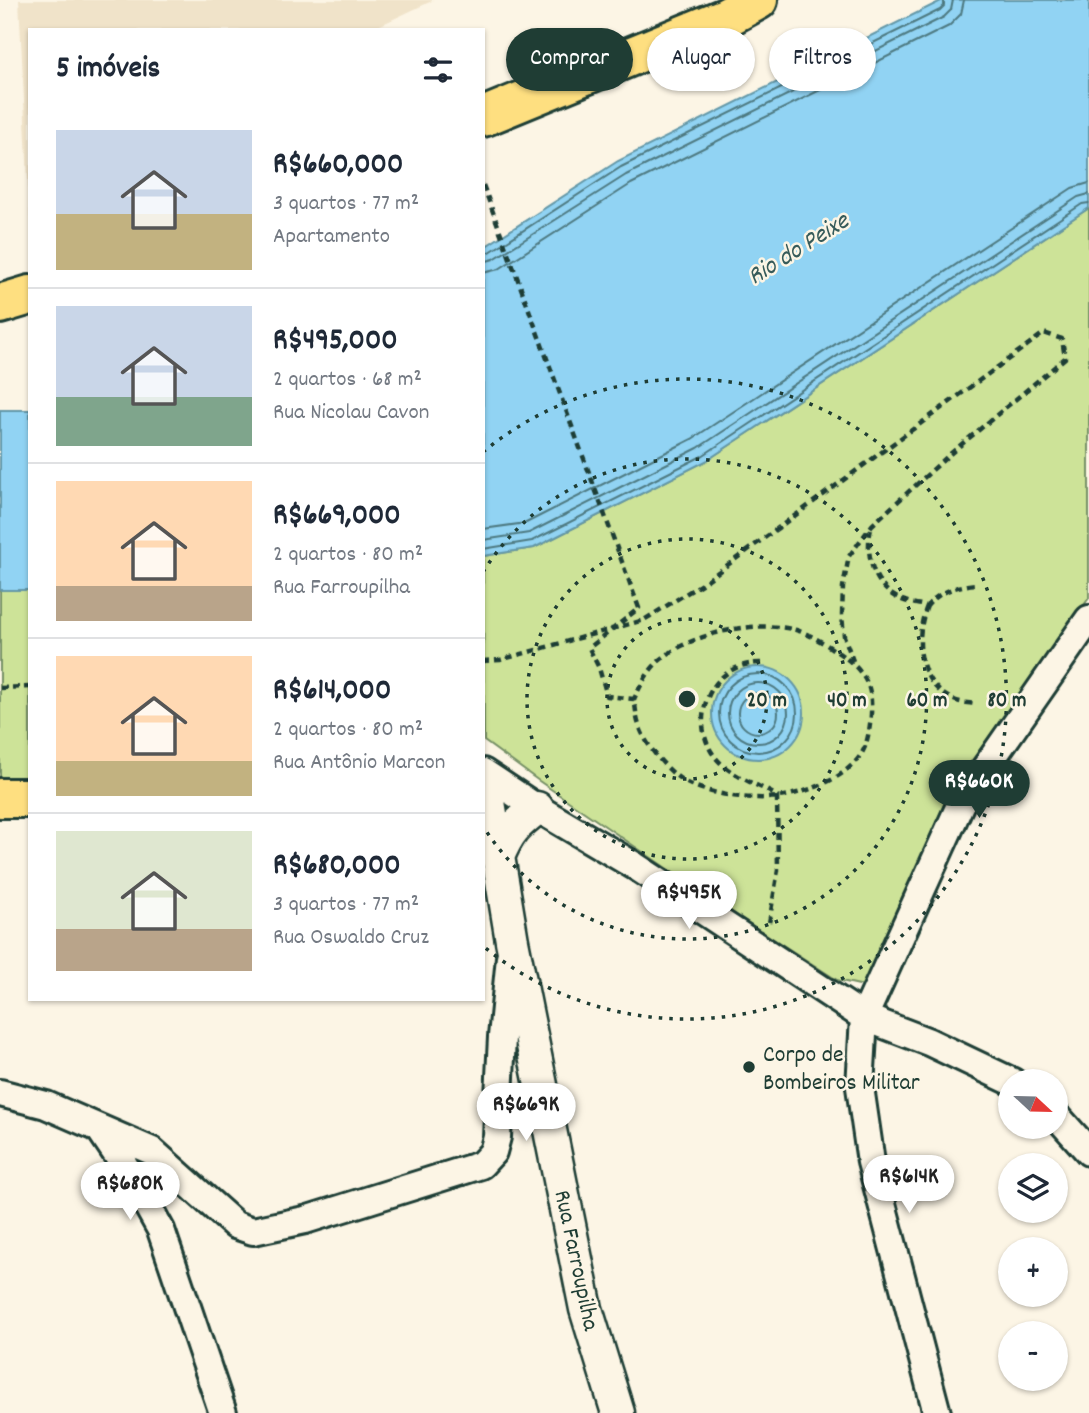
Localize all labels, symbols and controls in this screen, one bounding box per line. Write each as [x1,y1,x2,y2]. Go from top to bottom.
chip: Comprar [506,28,633,91]
chip: Alugar [647,28,755,91]
chip: Filtros [769,28,876,91]
text: 5 imóveis [56,49,160,92]
icon: filters [419,51,457,89]
text: R$660,000 [273,145,403,188]
icon: home [112,158,196,242]
text: 3 quartos · 77 m² [273,188,419,221]
water label: Rio do Peixe [741,203,858,296]
text: Apartamento [273,221,390,254]
text: R$495,000 [273,321,398,364]
icon: home [112,334,196,418]
text: 2 quartos · 68 m² [273,364,422,397]
text: Rua Nicolau Cavon [273,397,429,430]
text: R$669,000 [273,496,401,539]
icon: home [112,509,196,593]
text: 2 quartos · 80 m² [273,539,423,572]
text: Rua Farroupilha [273,572,410,605]
text: R$614,000 [273,671,391,714]
icon: home [112,684,196,768]
centre of rings [675,687,699,711]
text: 20 m [747,687,787,717]
text: 40 m [827,687,867,717]
text: 60 m [907,687,947,717]
text: 80 m [987,687,1027,717]
text: 2 quartos · 80 m² [273,714,423,747]
text: Rua Antônio Marcon [273,747,445,780]
pin: R$660K [922,760,1036,820]
text: R$660K [945,766,1013,799]
text: R$680,000 [273,846,401,889]
icon: home [112,859,196,943]
pin: R$495K [632,872,746,931]
text: R$495K [657,877,721,910]
text: 3 quartos · 77 m² [273,889,419,922]
text: Rua Oswaldo Cruz [273,922,429,955]
place label: Corpo de Bombeiros Militar [763,1039,920,1101]
marker: Corpo de Bombeiros Militar [741,1059,757,1075]
north arrow [998,1069,1068,1139]
map controls [998,1069,1068,1391]
pin: R$669K [469,1084,583,1143]
text: R$669K [493,1089,559,1122]
button: layers [998,1153,1068,1223]
pin: R$614K [852,1156,966,1215]
text: R$614K [879,1161,939,1194]
pin: R$680K [73,1162,187,1222]
text: R$680K [97,1168,163,1201]
street label: Rua Farroupilha [544,1187,607,1335]
button: + [998,1237,1068,1307]
button: − [998,1321,1068,1391]

